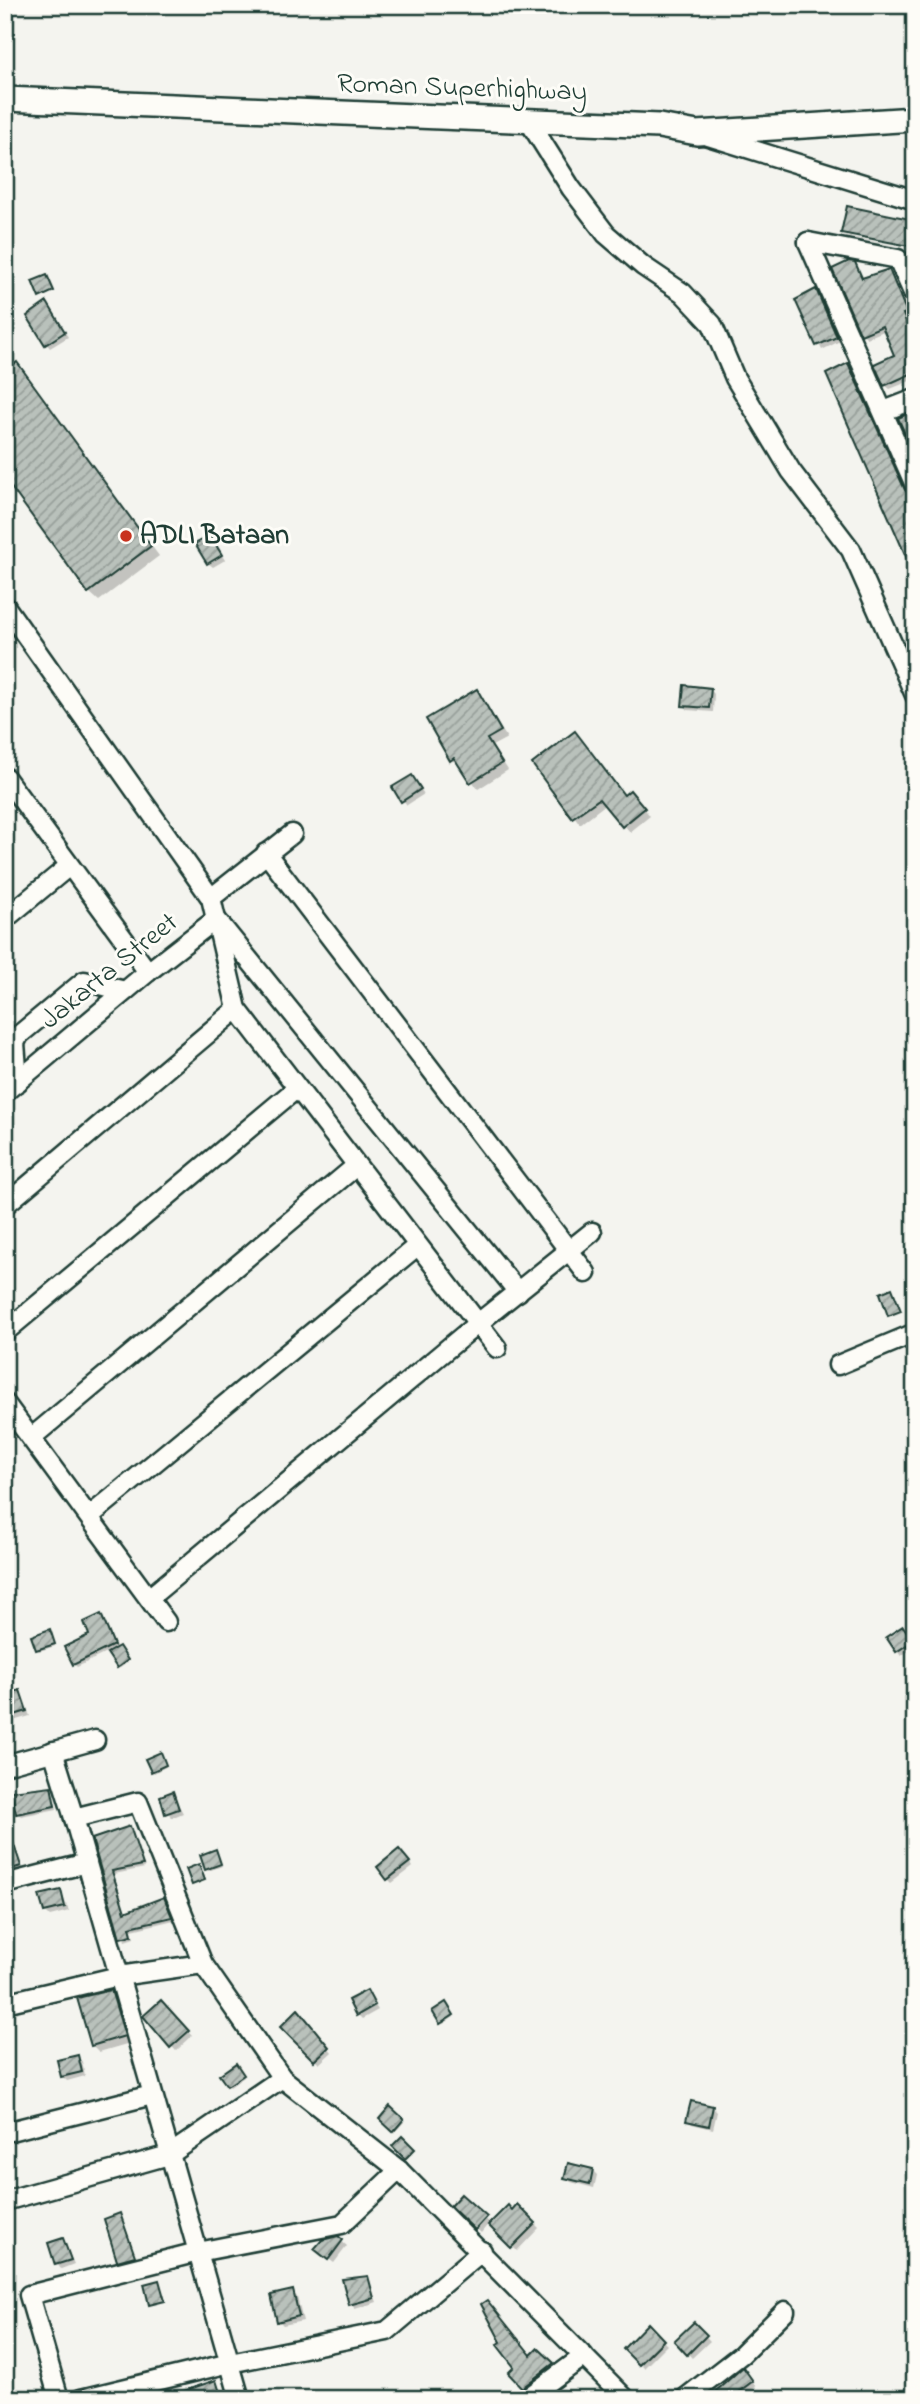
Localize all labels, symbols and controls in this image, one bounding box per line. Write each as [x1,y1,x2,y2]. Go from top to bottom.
street label: Roman Superhighway [336,64,588,114]
place label: ADLI Bataan [140,516,289,557]
marker: ADLI Bataan [118,528,134,544]
street label: Jakarta Street [32,904,188,1040]

